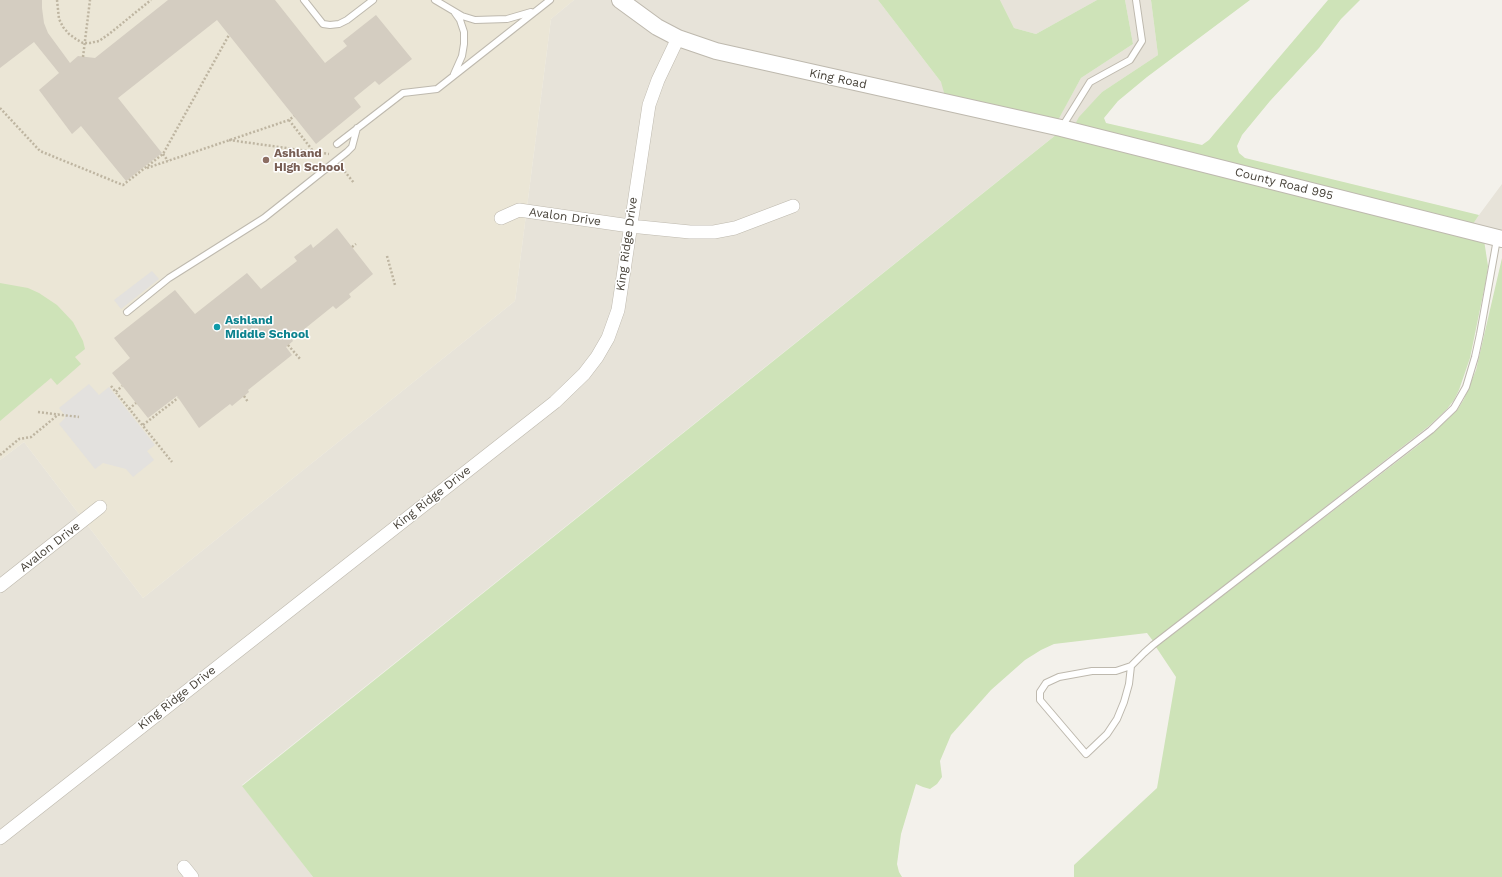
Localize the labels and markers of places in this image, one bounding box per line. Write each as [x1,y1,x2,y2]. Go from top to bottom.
place label: Ashland High School [274,146,344,174]
marker: Ashland High School [261,155,271,165]
place label: Ashland Middle School [225,313,309,341]
marker: Ashland Middle School [212,322,222,332]

